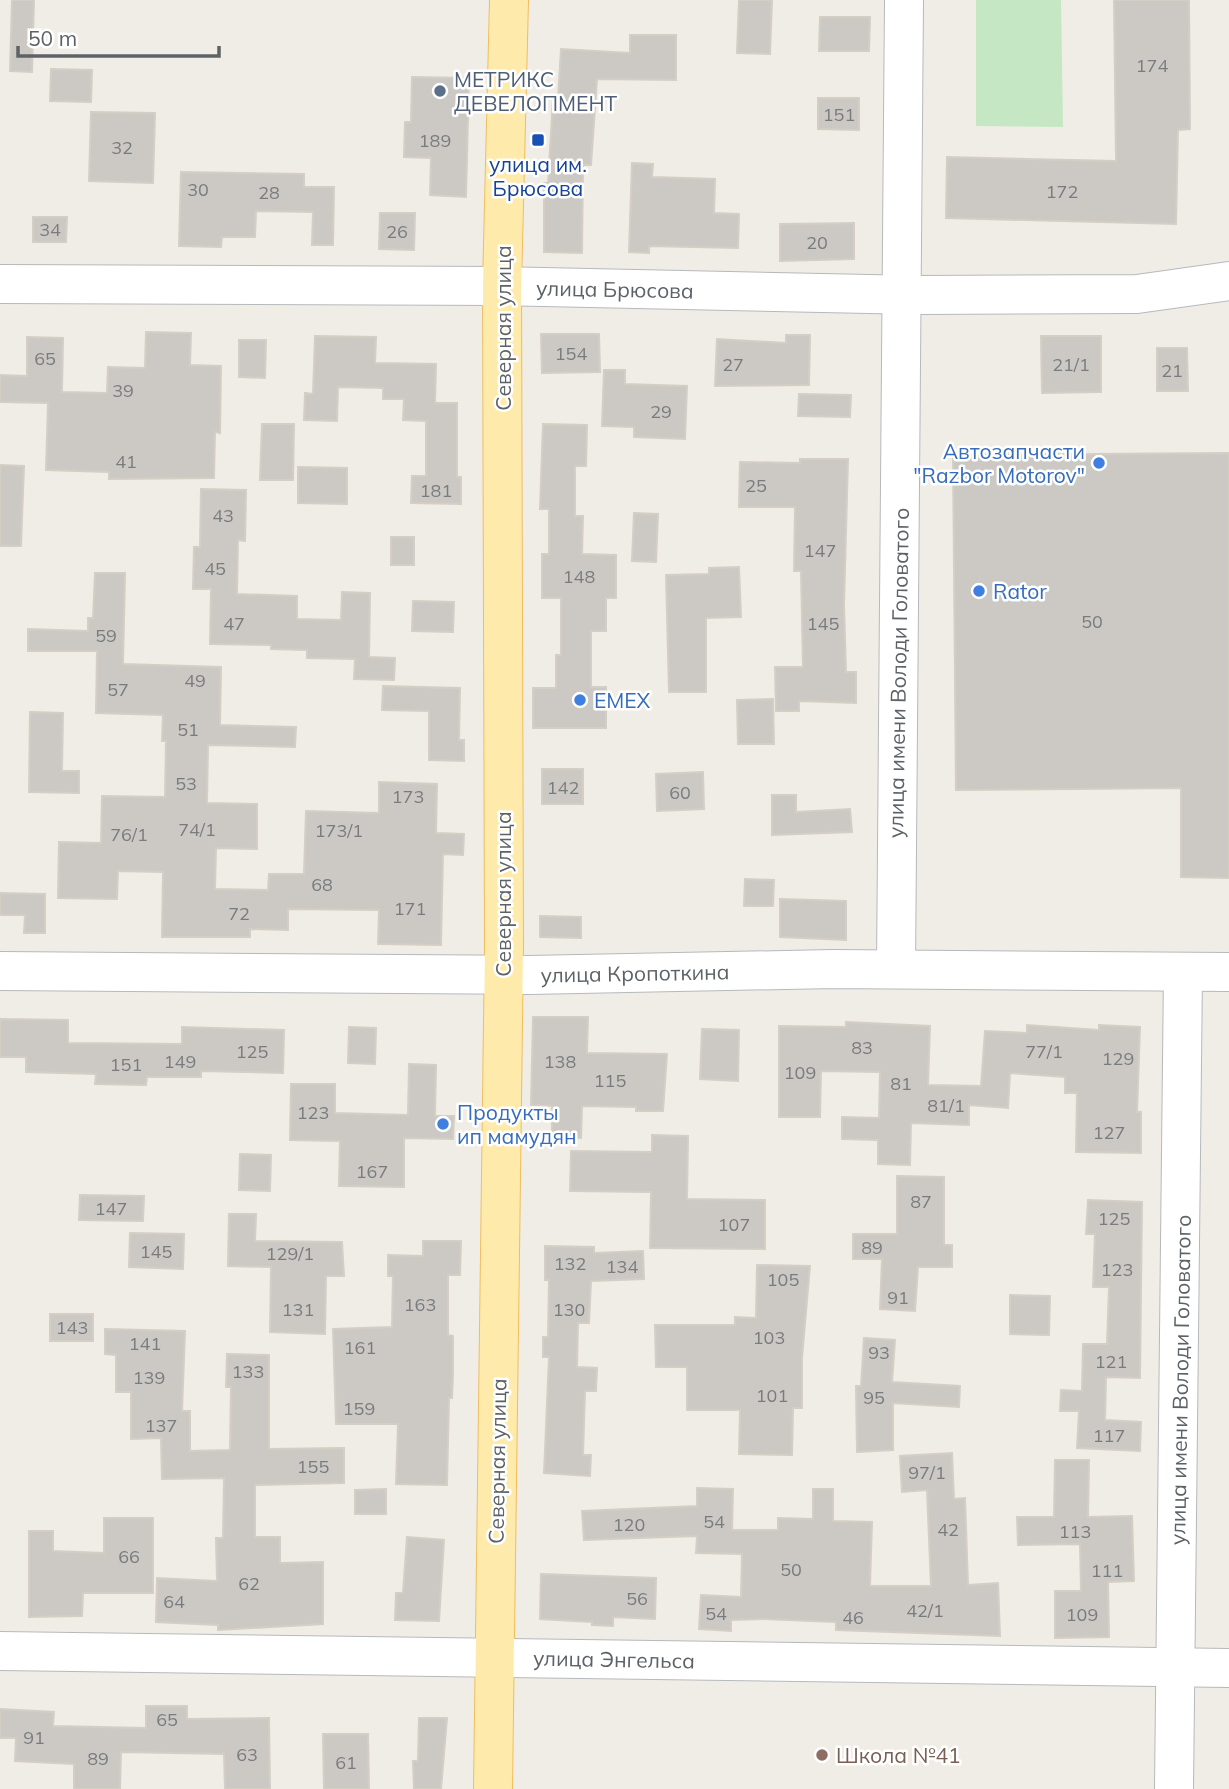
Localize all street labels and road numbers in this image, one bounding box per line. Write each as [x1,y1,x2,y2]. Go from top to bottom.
street label: Северная улица [490,245,516,411]
street label: улица Брюсова [536,275,694,303]
street label: улица имени Володи Головатого [882,508,914,838]
street label: Северная улица [490,811,516,977]
street label: улица Кропоткина [540,958,730,988]
street label: улица имени Володи Головатого [1164,1215,1196,1545]
street label: Северная улица [483,1378,511,1544]
street label: улица Энгельса [533,1645,695,1673]

